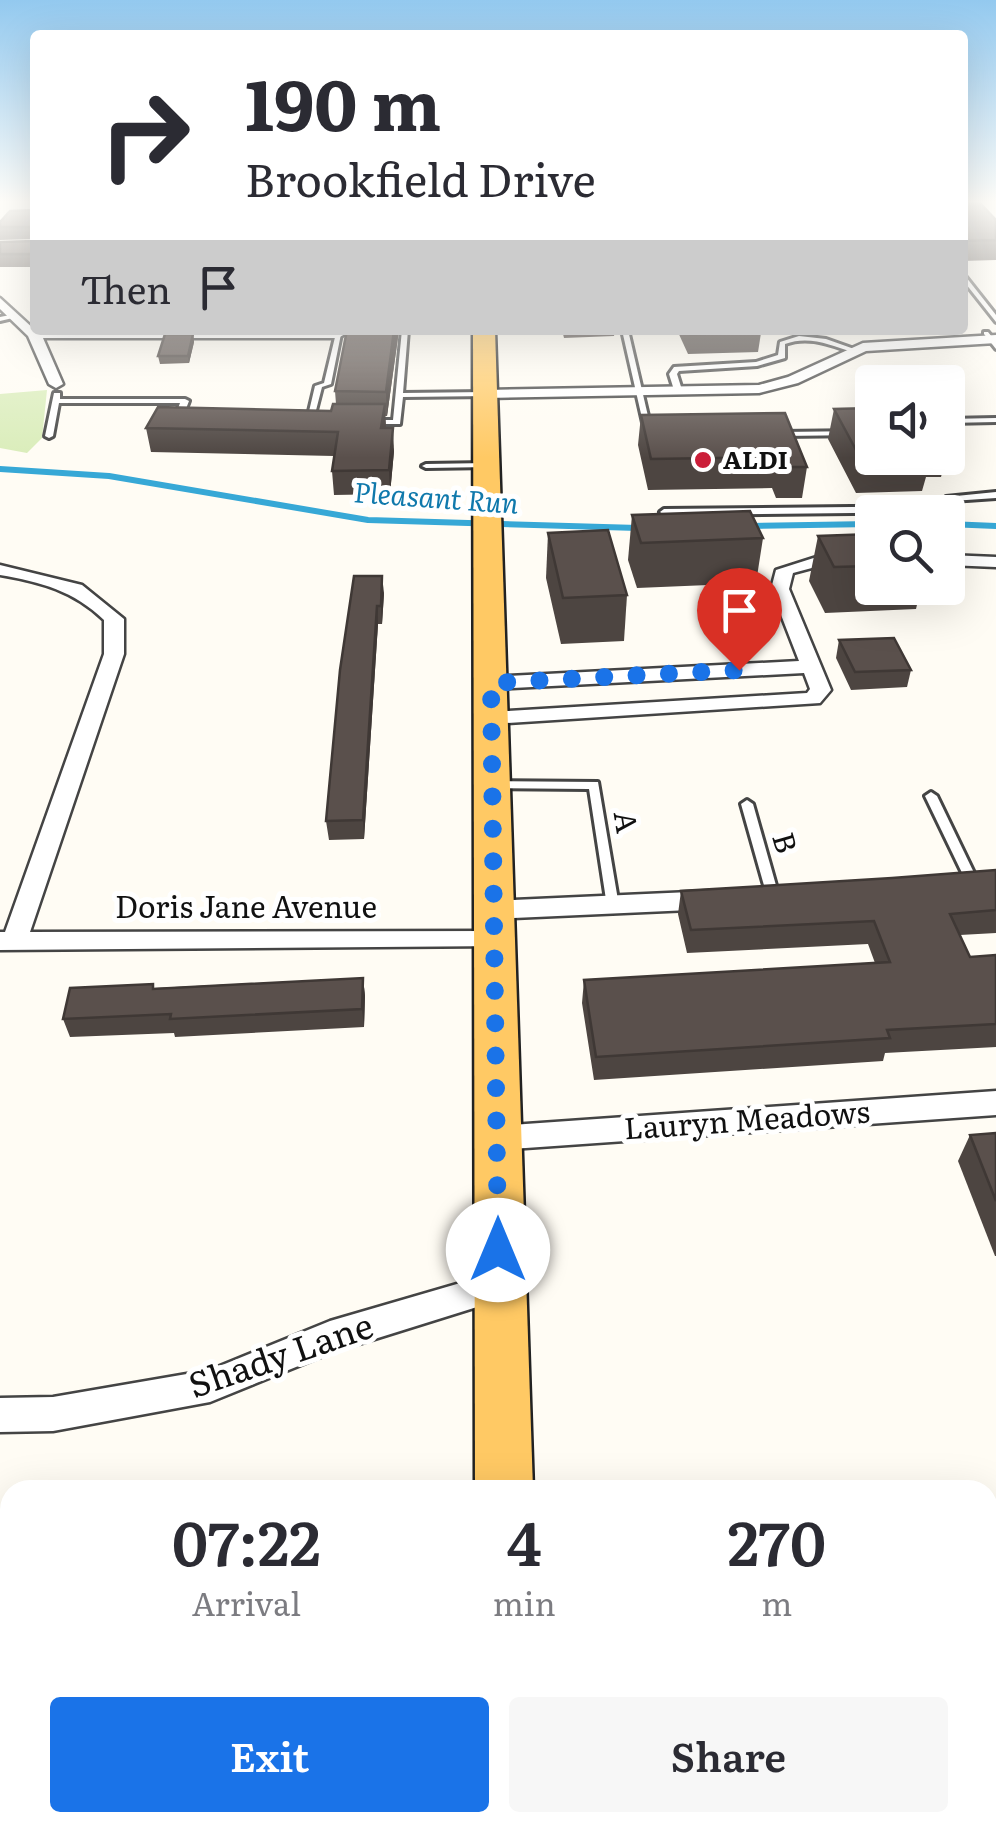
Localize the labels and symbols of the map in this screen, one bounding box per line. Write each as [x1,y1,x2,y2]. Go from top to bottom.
place label: ALDI [723,440,788,477]
marker: ALDI [692,449,714,471]
water label: Pleasant Run [352,469,520,523]
pin [697,568,782,671]
street label: A [605,807,651,836]
street label: B [763,827,811,858]
street label: Doris Jane Avenue [115,883,377,927]
street label: Lauryn Meadows [622,1087,871,1149]
position arrow [446,1198,550,1302]
street label: Shady Lane [181,1297,379,1409]

